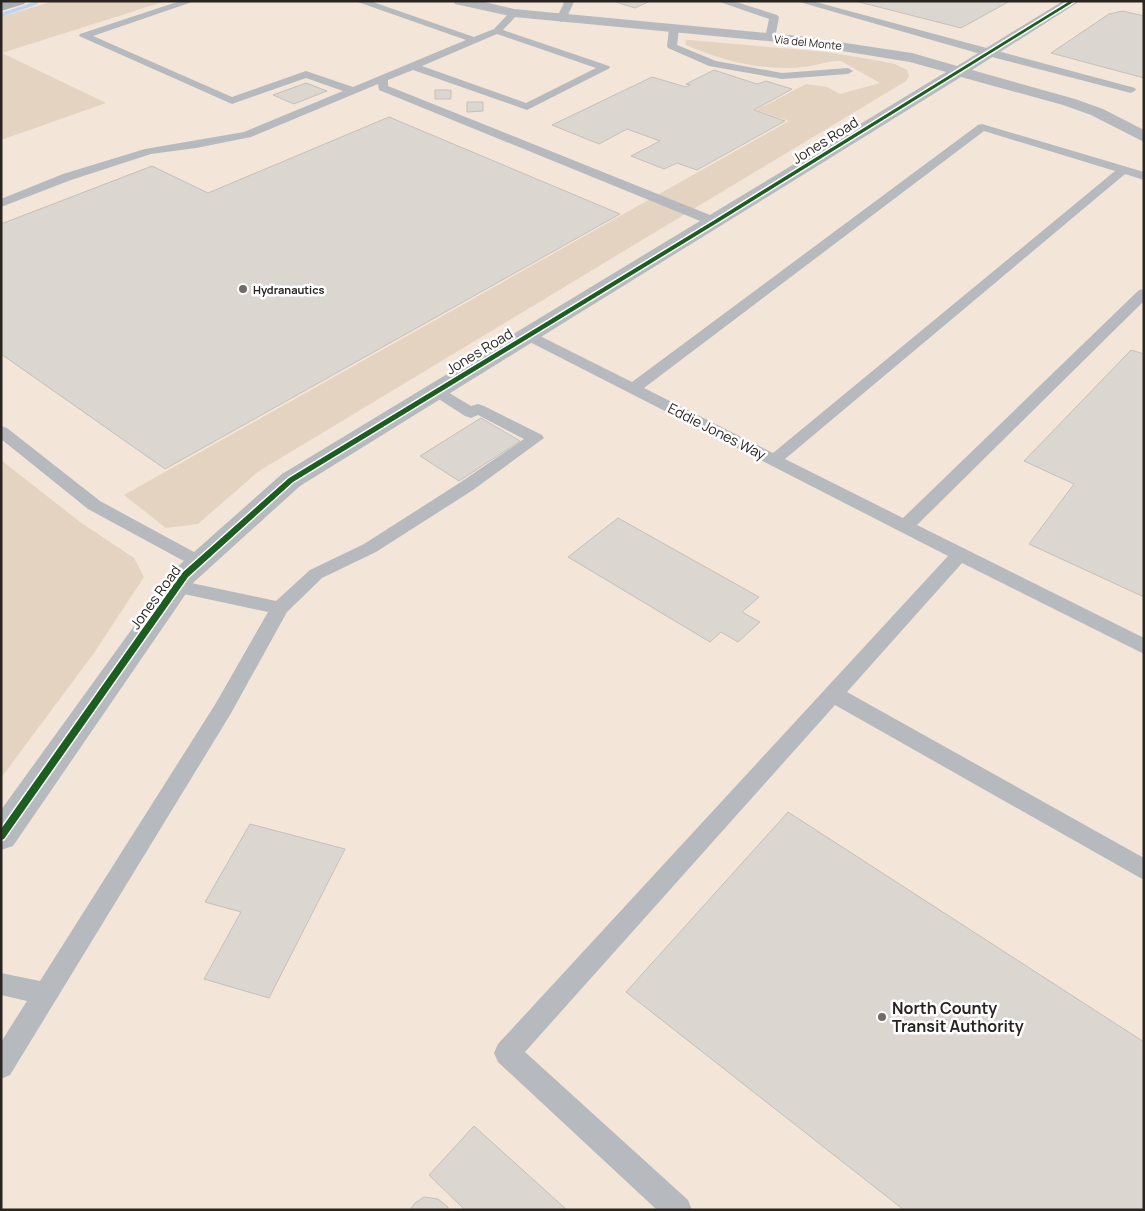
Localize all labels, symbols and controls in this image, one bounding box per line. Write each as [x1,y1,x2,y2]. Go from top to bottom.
street label: Via del Monte [773,31,843,53]
street label: Jones Road [788,112,862,168]
place label: Hydranautics [253,282,325,297]
marker: Hydranautics [237,283,249,295]
street label: Jones Road [442,324,516,378]
street label: Eddie Jones Way [665,398,770,464]
street label: Jones Road [125,561,185,633]
place label: North County Transit Authority [892,997,1024,1037]
marker: North County Transit Authority [876,1011,888,1023]

